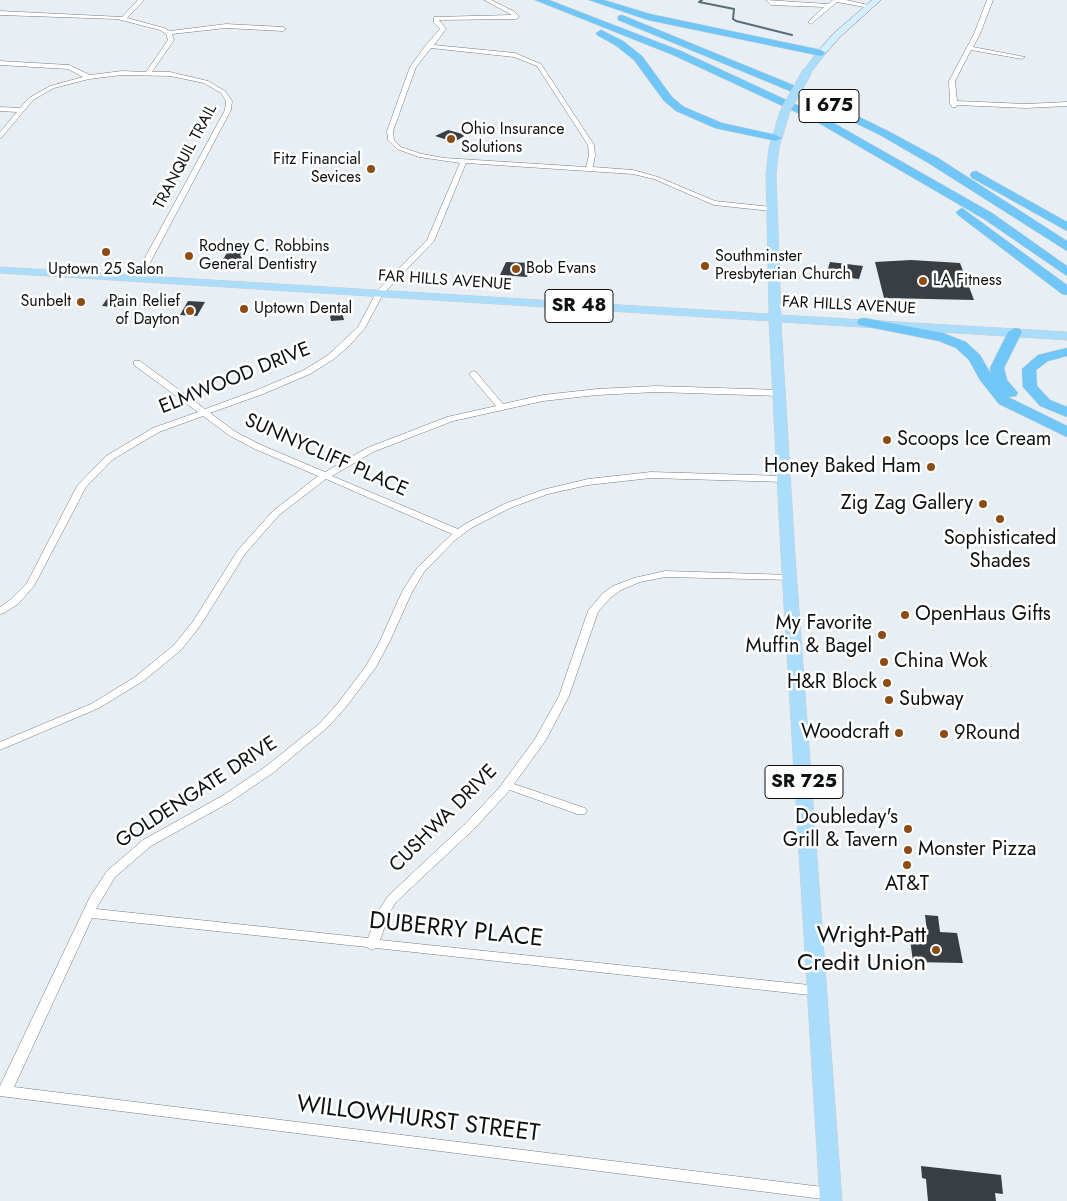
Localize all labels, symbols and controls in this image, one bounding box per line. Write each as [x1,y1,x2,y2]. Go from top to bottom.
road number: I 675 [799,90,859,122]
street label: TRANQUIL TRAIL [150,101,222,213]
place label: Ohio Insurance Solutions [461,120,564,158]
marker: Ohio Insurance Solutions [445,133,457,145]
place label: Fitz Financial Sevices [273,150,361,188]
marker: Fitz Financial Sevices [365,163,377,175]
place label: Rodney C. Robbins General Dentistry [199,237,329,275]
marker: Uptown 25 Salon [100,246,112,258]
place label: Southminster Presbyterian Church [715,247,851,285]
marker: Rodney C. Robbins General Dentistry [183,250,195,262]
place label: Bob Evans [526,259,596,279]
place label: Uptown 25 Salon [48,260,164,280]
marker: Southminster Presbyterian Church [699,260,711,272]
marker: Bob Evans [510,263,522,275]
street label: FAR HILLS AVENUE [377,267,513,295]
place label: LA Fitness [933,271,1002,291]
marker: LA Fitness [917,275,929,287]
road number: SR 48 [545,290,613,322]
place label: Sunbelt [21,292,71,312]
place label: Pain Relief of Dayton [109,292,180,330]
street label: FAR HILLS AVENUE [782,293,916,319]
marker: Sunbelt [75,296,87,308]
place label: Uptown Dental [254,299,352,319]
marker: Uptown Dental [238,303,250,315]
marker: Pain Relief of Dayton [184,305,196,317]
street label: ELMWOOD DRIVE [156,338,314,420]
street label: SUNNYCLIFF PLACE [241,409,411,503]
place label: Scoops Ice Cream [897,428,1051,452]
marker: Scoops Ice Cream [881,434,893,446]
place label: Honey Baked Ham [764,455,921,479]
marker: Honey Baked Ham [925,461,937,473]
place label: Zig Zag Gallery [841,492,973,516]
marker: Zig Zag Gallery [977,498,989,510]
marker: Sophisticated Shades [994,513,1006,525]
place label: Sophisticated Shades [944,527,1056,574]
place label: OpenHaus Gifts [915,603,1051,627]
marker: OpenHaus Gifts [899,609,911,621]
place label: My Favorite Muffin & Bagel [746,612,872,659]
marker: My Favorite Muffin & Bagel [876,629,888,641]
place label: China Wok [894,650,987,674]
marker: China Wok [878,656,890,668]
place label: H&R Block [787,671,877,695]
marker: H&R Block [881,677,893,689]
place label: Subway [899,688,963,712]
marker: Subway [883,694,895,706]
place label: Woodcraft [801,721,889,745]
place label: 9Round [954,722,1020,746]
marker: Woodcraft [893,727,905,739]
marker: 9Round [938,728,950,740]
street label: GOLDENGATE DRIVE [112,732,282,854]
street label: CUSHWA DRIVE [385,760,503,878]
road number: SR 725 [765,766,843,799]
place label: Doubleday's Grill & Tavern [783,806,898,853]
marker: Doubleday's Grill & Tavern [902,823,914,835]
place label: Monster Pizza [918,838,1036,862]
marker: Monster Pizza [902,844,914,856]
marker: AT&T [901,859,913,871]
place label: AT&T [885,873,929,897]
street label: DUBERRY PLACE [368,908,544,954]
place label: Wright-Patt Credit Union [797,922,926,978]
marker: Wright-Patt Credit Union [930,944,942,956]
street label: WILLOWHURST STREET [295,1091,541,1149]

